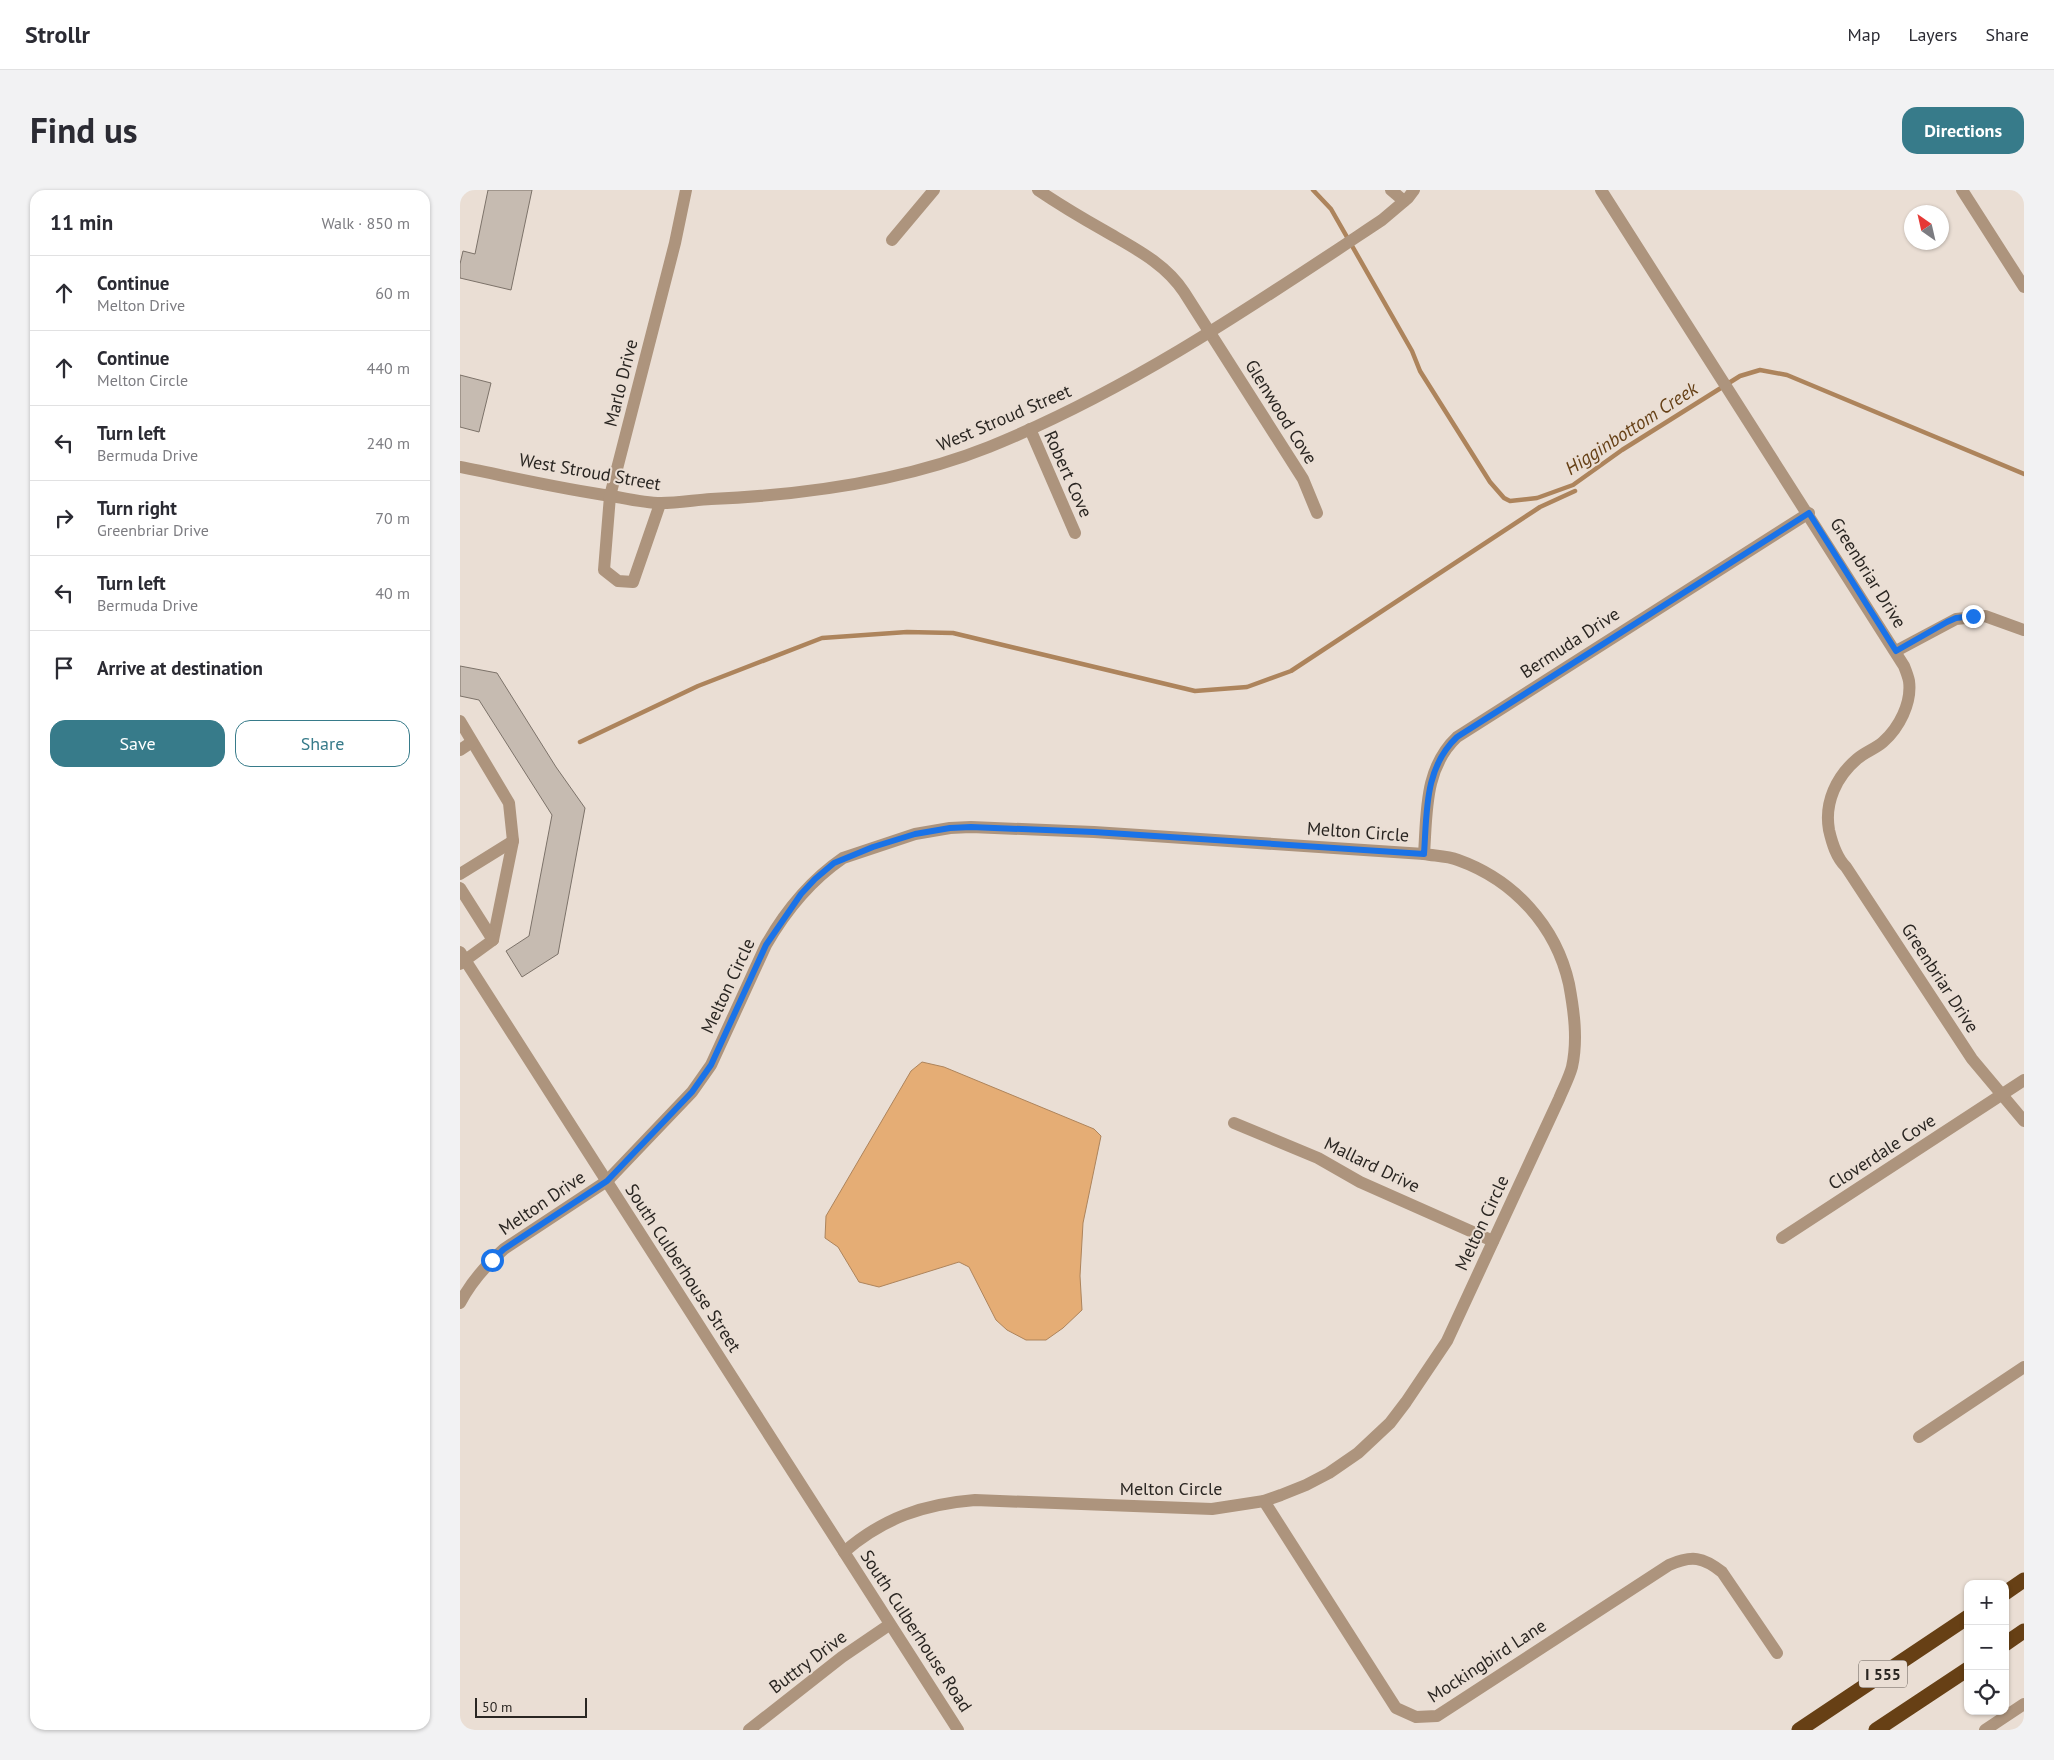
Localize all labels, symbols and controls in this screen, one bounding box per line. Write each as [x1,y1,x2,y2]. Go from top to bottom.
text: Strollr [25,19,90,50]
text: Map [1848,23,1880,46]
text: Layers [1908,23,1957,46]
text: Share [1985,23,2029,46]
text: Find us [30,107,138,153]
button: Directions [1902,107,2024,154]
north arrow [1904,205,1949,250]
text: 11 min [50,209,113,236]
text: Walk · 850 m [321,213,410,233]
text: Continue [97,271,169,295]
icon: ahead [50,279,78,307]
text: 60 m [375,283,410,303]
text: Melton Drive [97,295,185,315]
street label: Marlo Drive [599,337,642,429]
text: Continue [97,346,169,370]
icon: ahead [50,354,78,382]
street label: Glenwood Cove [1240,355,1323,468]
text: 440 m [367,358,410,378]
text: Melton Circle [97,370,188,390]
water label: Higginbottom Creek [1560,375,1703,480]
street label: West Stroud Street [933,379,1074,456]
text: Turn left [97,421,166,445]
street label: Robert Cove [1039,427,1098,521]
icon: left [50,429,78,457]
text: 240 m [367,433,410,453]
text: Bermuda Drive [97,445,198,465]
street label: West Stroud Street [517,448,663,495]
text: Turn right [97,496,177,520]
icon: right [50,504,78,532]
text: 70 m [375,508,410,528]
street label: Greenbriar Drive [1825,513,1912,632]
text: Greenbriar Drive [97,520,209,540]
text: Turn left [97,571,166,595]
icon: left [50,579,78,607]
text: 40 m [375,583,410,603]
text: Bermuda Drive [97,595,198,615]
street label: Bermuda Drive [1516,602,1624,683]
route end [1962,605,1985,628]
icon: arrive [50,654,78,682]
text: Arrive at destination [97,656,263,680]
button: Save [50,720,225,767]
button: Share [235,720,410,767]
street label: Melton Circle [1306,816,1410,847]
street label: Greenbriar Drive [1896,919,1984,1037]
street label: Melton Circle [695,934,760,1037]
street label: Cloverdale Cove [1824,1108,1940,1195]
street label: Mallard Drive [1321,1132,1424,1198]
street label: Melton Drive [494,1165,589,1240]
street label: Melton Circle [1449,1171,1514,1274]
street label: South Culberhouse Street [620,1179,747,1356]
route start [481,1249,504,1272]
street label: Melton Circle [1120,1477,1222,1500]
street label: South Culberhouse Road [855,1545,977,1716]
map controls [1964,1580,2009,1715]
button: + [1964,1580,2009,1625]
street label: Mockingbird Lane [1423,1614,1550,1708]
street label: Buttry Drive [764,1625,851,1698]
button: − [1964,1625,2009,1670]
road number: I 555 [1859,1660,1907,1688]
button: locate [1964,1670,2009,1715]
scale bar [475,1695,588,1718]
text: 50 m [482,1698,512,1716]

